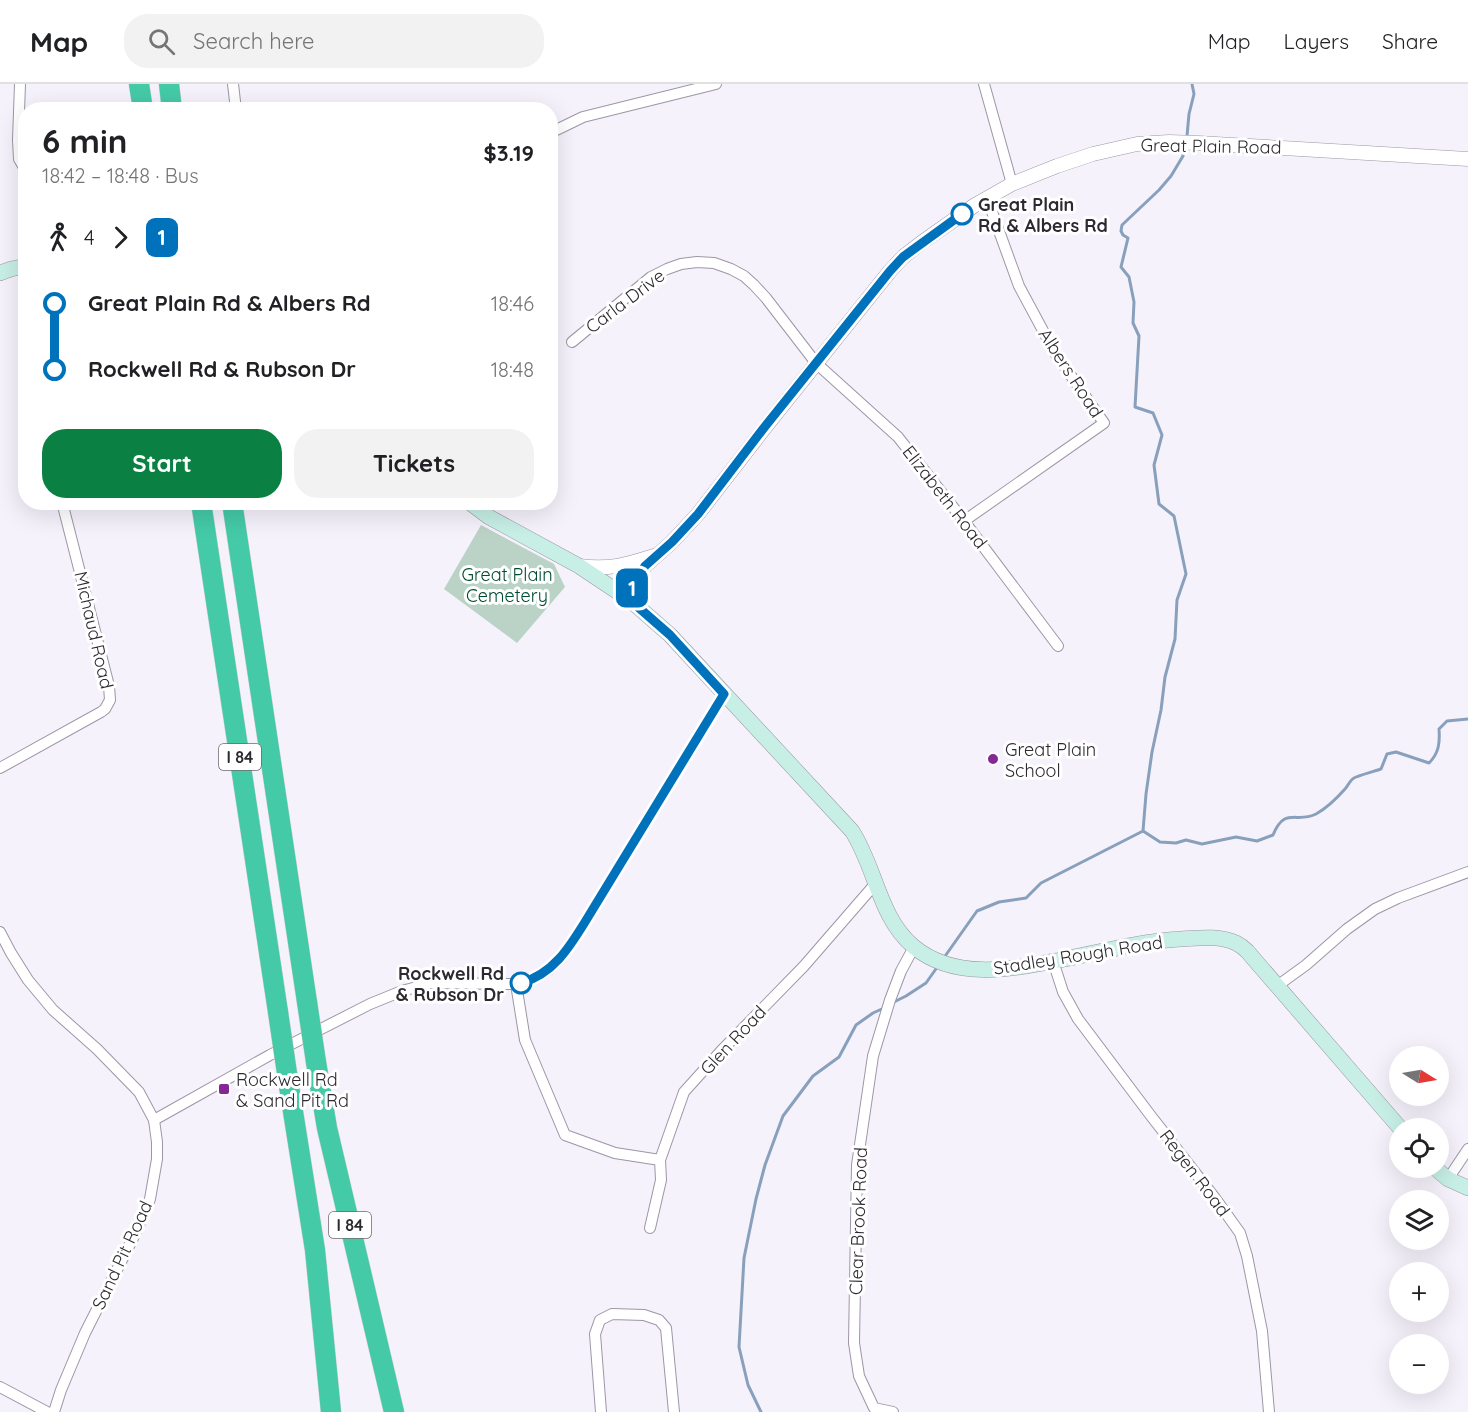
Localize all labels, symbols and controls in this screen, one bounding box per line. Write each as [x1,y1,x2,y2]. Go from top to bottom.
search box [124,14,544,68]
text: Map [30,24,88,59]
icon: search [145,25,178,58]
text: Search here [193,27,315,55]
text: Map [1208,28,1251,54]
text: Layers [1284,28,1349,54]
text: Share [1382,28,1438,54]
text: 6 min [42,120,127,161]
street label: Great Plain Road [1140,133,1282,159]
text: $3.19 [484,139,534,167]
text: 18:42 – 18:48 · Bus [42,163,199,188]
place label: Great Plain Rd & Albers Rd [978,193,1108,237]
marker: Great Plain Rd & Albers Rd [951,203,973,225]
icon: walk [42,221,75,254]
icon: forward [104,221,137,254]
text: 1 [158,224,166,250]
text: 4 [84,225,95,250]
street label: Carla Drive [581,264,669,338]
text: Great Plain Rd & Albers Rd [88,289,371,317]
text: 18:46 [491,291,534,316]
street label: Albers Road [1034,324,1108,422]
text: Rockwell Rd & Rubson Dr [88,355,356,383]
text: 18:48 [491,357,534,382]
button: Start [42,429,282,498]
button: Tickets [294,429,534,498]
street label: Elizabeth Road [898,441,992,553]
park label: Great Plain Cemetery [461,563,553,607]
line badge: 1 [612,568,652,608]
street label: Michaud Road [69,569,119,691]
text: 1 [628,575,636,601]
place label: Great Plain School [1005,738,1096,782]
road number: I 84 [219,744,261,770]
marker: Great Plain School [986,752,1000,766]
street label: Stadley Rough Road [992,930,1164,980]
place label: Rockwell Rd & Rubson Dr [396,962,504,1006]
marker: Rockwell Rd & Rubson Dr [510,972,532,994]
street label: Glen Road [695,1000,771,1080]
north arrow [1389,1046,1449,1106]
map controls [1389,1046,1449,1394]
place label: Rockwell Rd & Sand Pit Rd [236,1068,349,1112]
marker: Rockwell Rd & Sand Pit Rd [217,1082,231,1096]
button: locate [1389,1118,1449,1178]
street label: Regen Road [1155,1125,1235,1221]
street label: Clear Brook Road [844,1147,872,1295]
button: layers [1389,1190,1449,1250]
street label: Sand Pit Road [87,1197,157,1313]
road number: I 84 [329,1212,371,1238]
button: + [1389,1262,1449,1322]
button: − [1389,1334,1449,1394]

